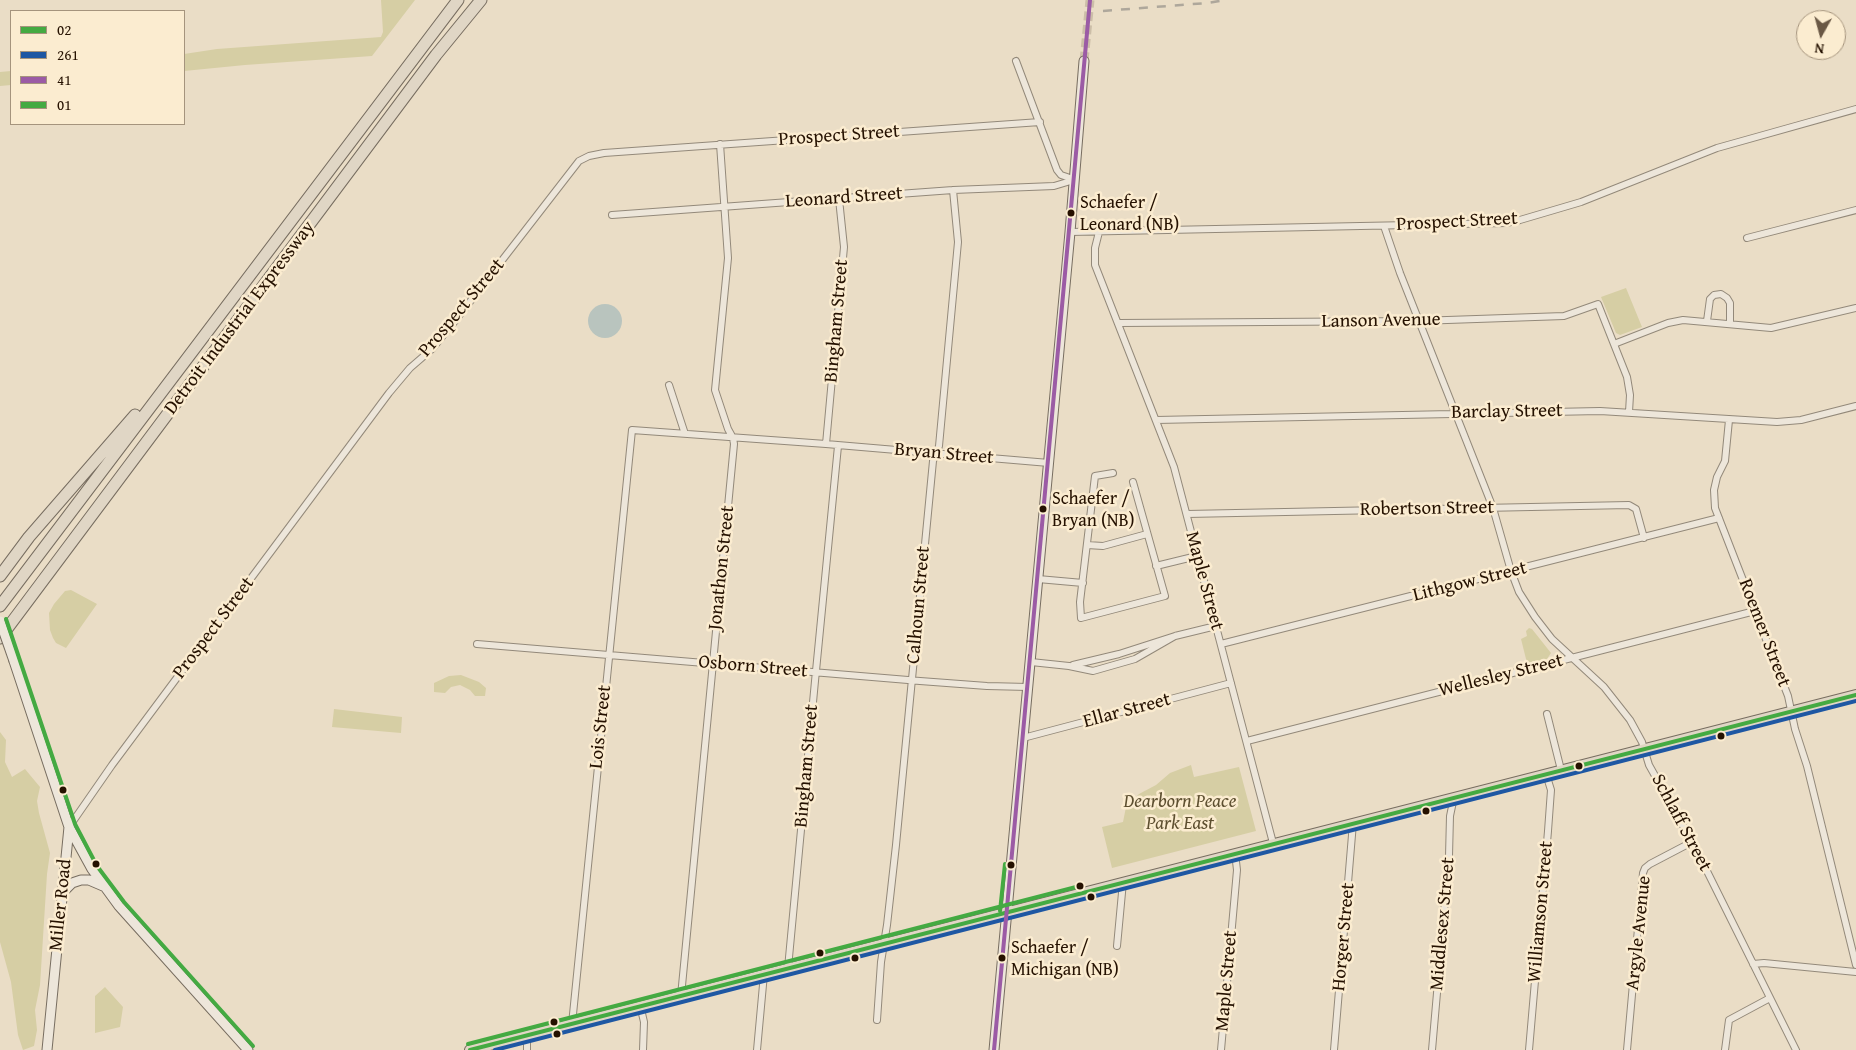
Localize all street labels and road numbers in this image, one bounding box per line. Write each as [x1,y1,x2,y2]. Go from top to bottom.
street label: Prospect Street [778,120,900,152]
street label: Leonard Street [785,183,903,213]
street label: Prospect Street [1396,207,1518,237]
street label: Detroit Industrial Expressway [160,217,320,419]
street label: Prospect Street [414,254,510,362]
street label: Bingham Street [820,258,854,384]
street label: Lanson Avenue [1321,309,1441,333]
street label: Barclay Street [1451,400,1563,424]
street label: Bryan Street [893,438,995,470]
street label: Robertson Street [1360,496,1494,522]
street label: Jonathon Street [704,504,740,632]
street label: Maple Street [1180,529,1228,633]
street label: Calhoun Street [902,545,936,665]
street label: Lithgow Street [1411,557,1529,607]
street label: Prospect Street [168,573,260,683]
street label: Roemer Street [1733,576,1795,690]
street label: Wellesley Street [1436,650,1566,702]
street label: Osborn Street [698,651,808,683]
street label: Lois Street [585,684,617,770]
street label: Ellar Street [1081,688,1173,734]
street label: Bingham Street [790,703,824,829]
street label: Schlaff Street [1646,770,1716,876]
street label: Williamson Street [1523,840,1559,984]
street label: Middlesex Street [1426,856,1460,992]
street label: Miller Road [45,858,77,952]
street label: Argyle Avenue [1622,875,1656,991]
street label: Horger Street [1328,882,1360,992]
street label: Maple Street [1211,930,1243,1032]

